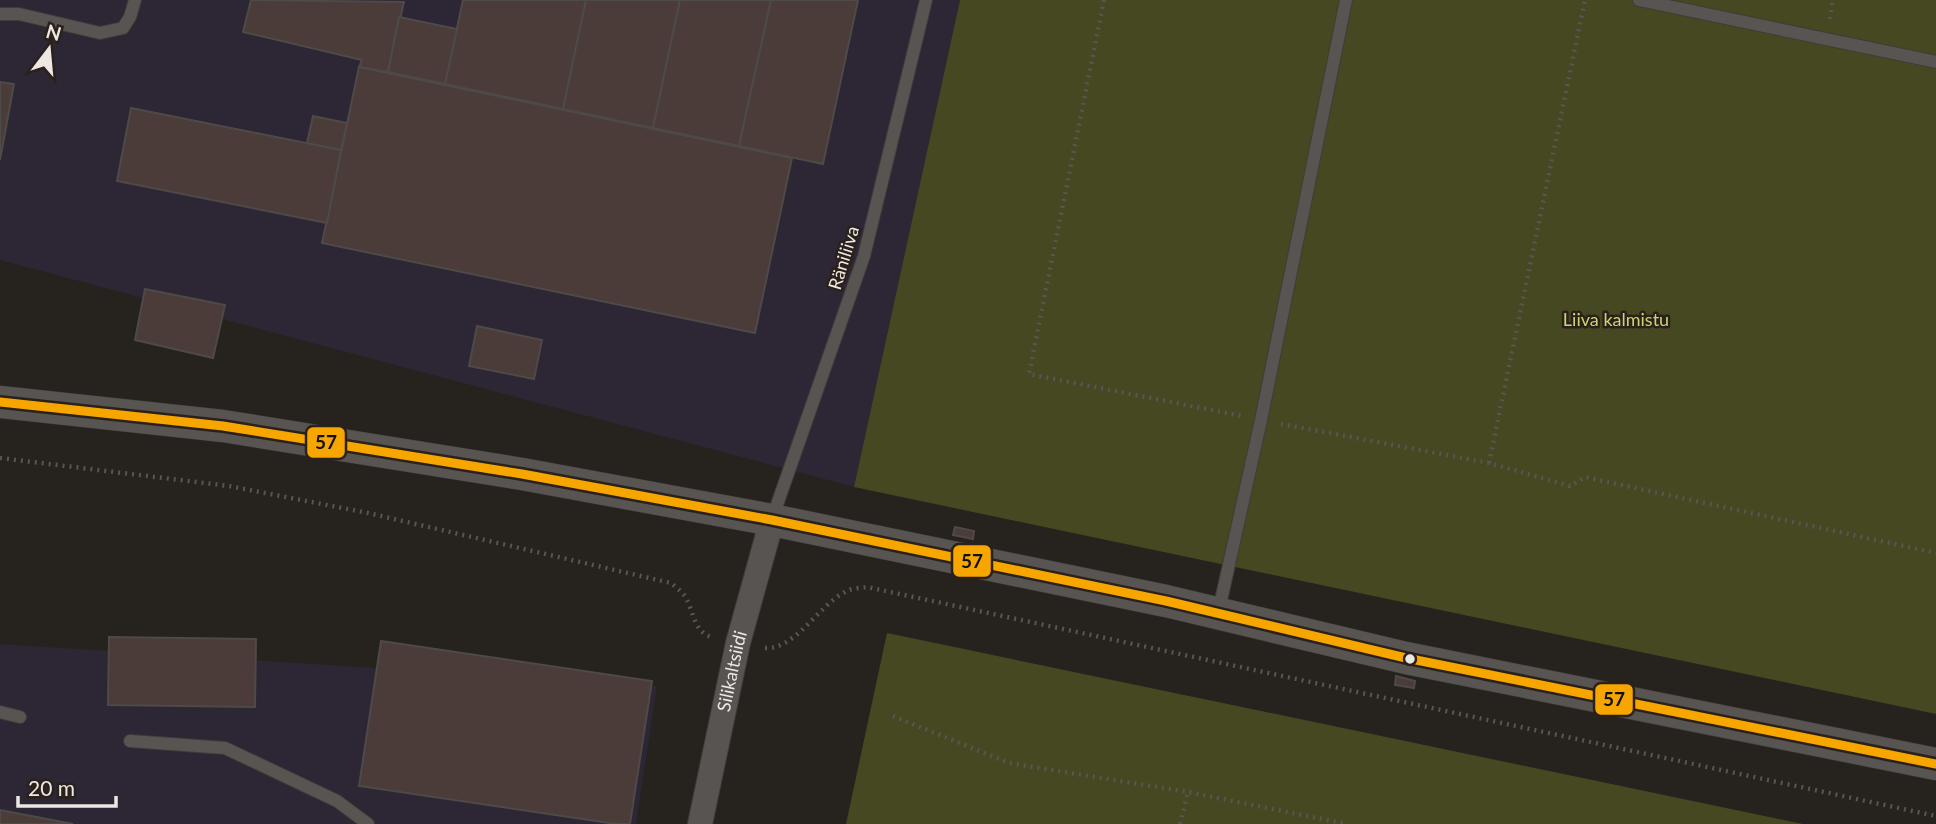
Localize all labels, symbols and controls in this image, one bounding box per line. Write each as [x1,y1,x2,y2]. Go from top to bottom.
north arrow [14,14,84,84]
text: N [44,19,64,45]
street label: Räniliiva [823,223,863,292]
park label: Liiva kalmistu [1563,308,1669,330]
line badge: 57 [306,426,346,459]
text: 57 [315,430,337,453]
line badge: 57 [952,544,992,578]
text: 57 [961,549,983,572]
street label: Silikaltsiidi [712,628,751,714]
unlabelled marker [1403,652,1417,666]
line badge: 57 [1594,683,1634,716]
text: 57 [1603,687,1625,710]
scale bar [18,764,116,808]
text: 20 m [28,775,75,800]

